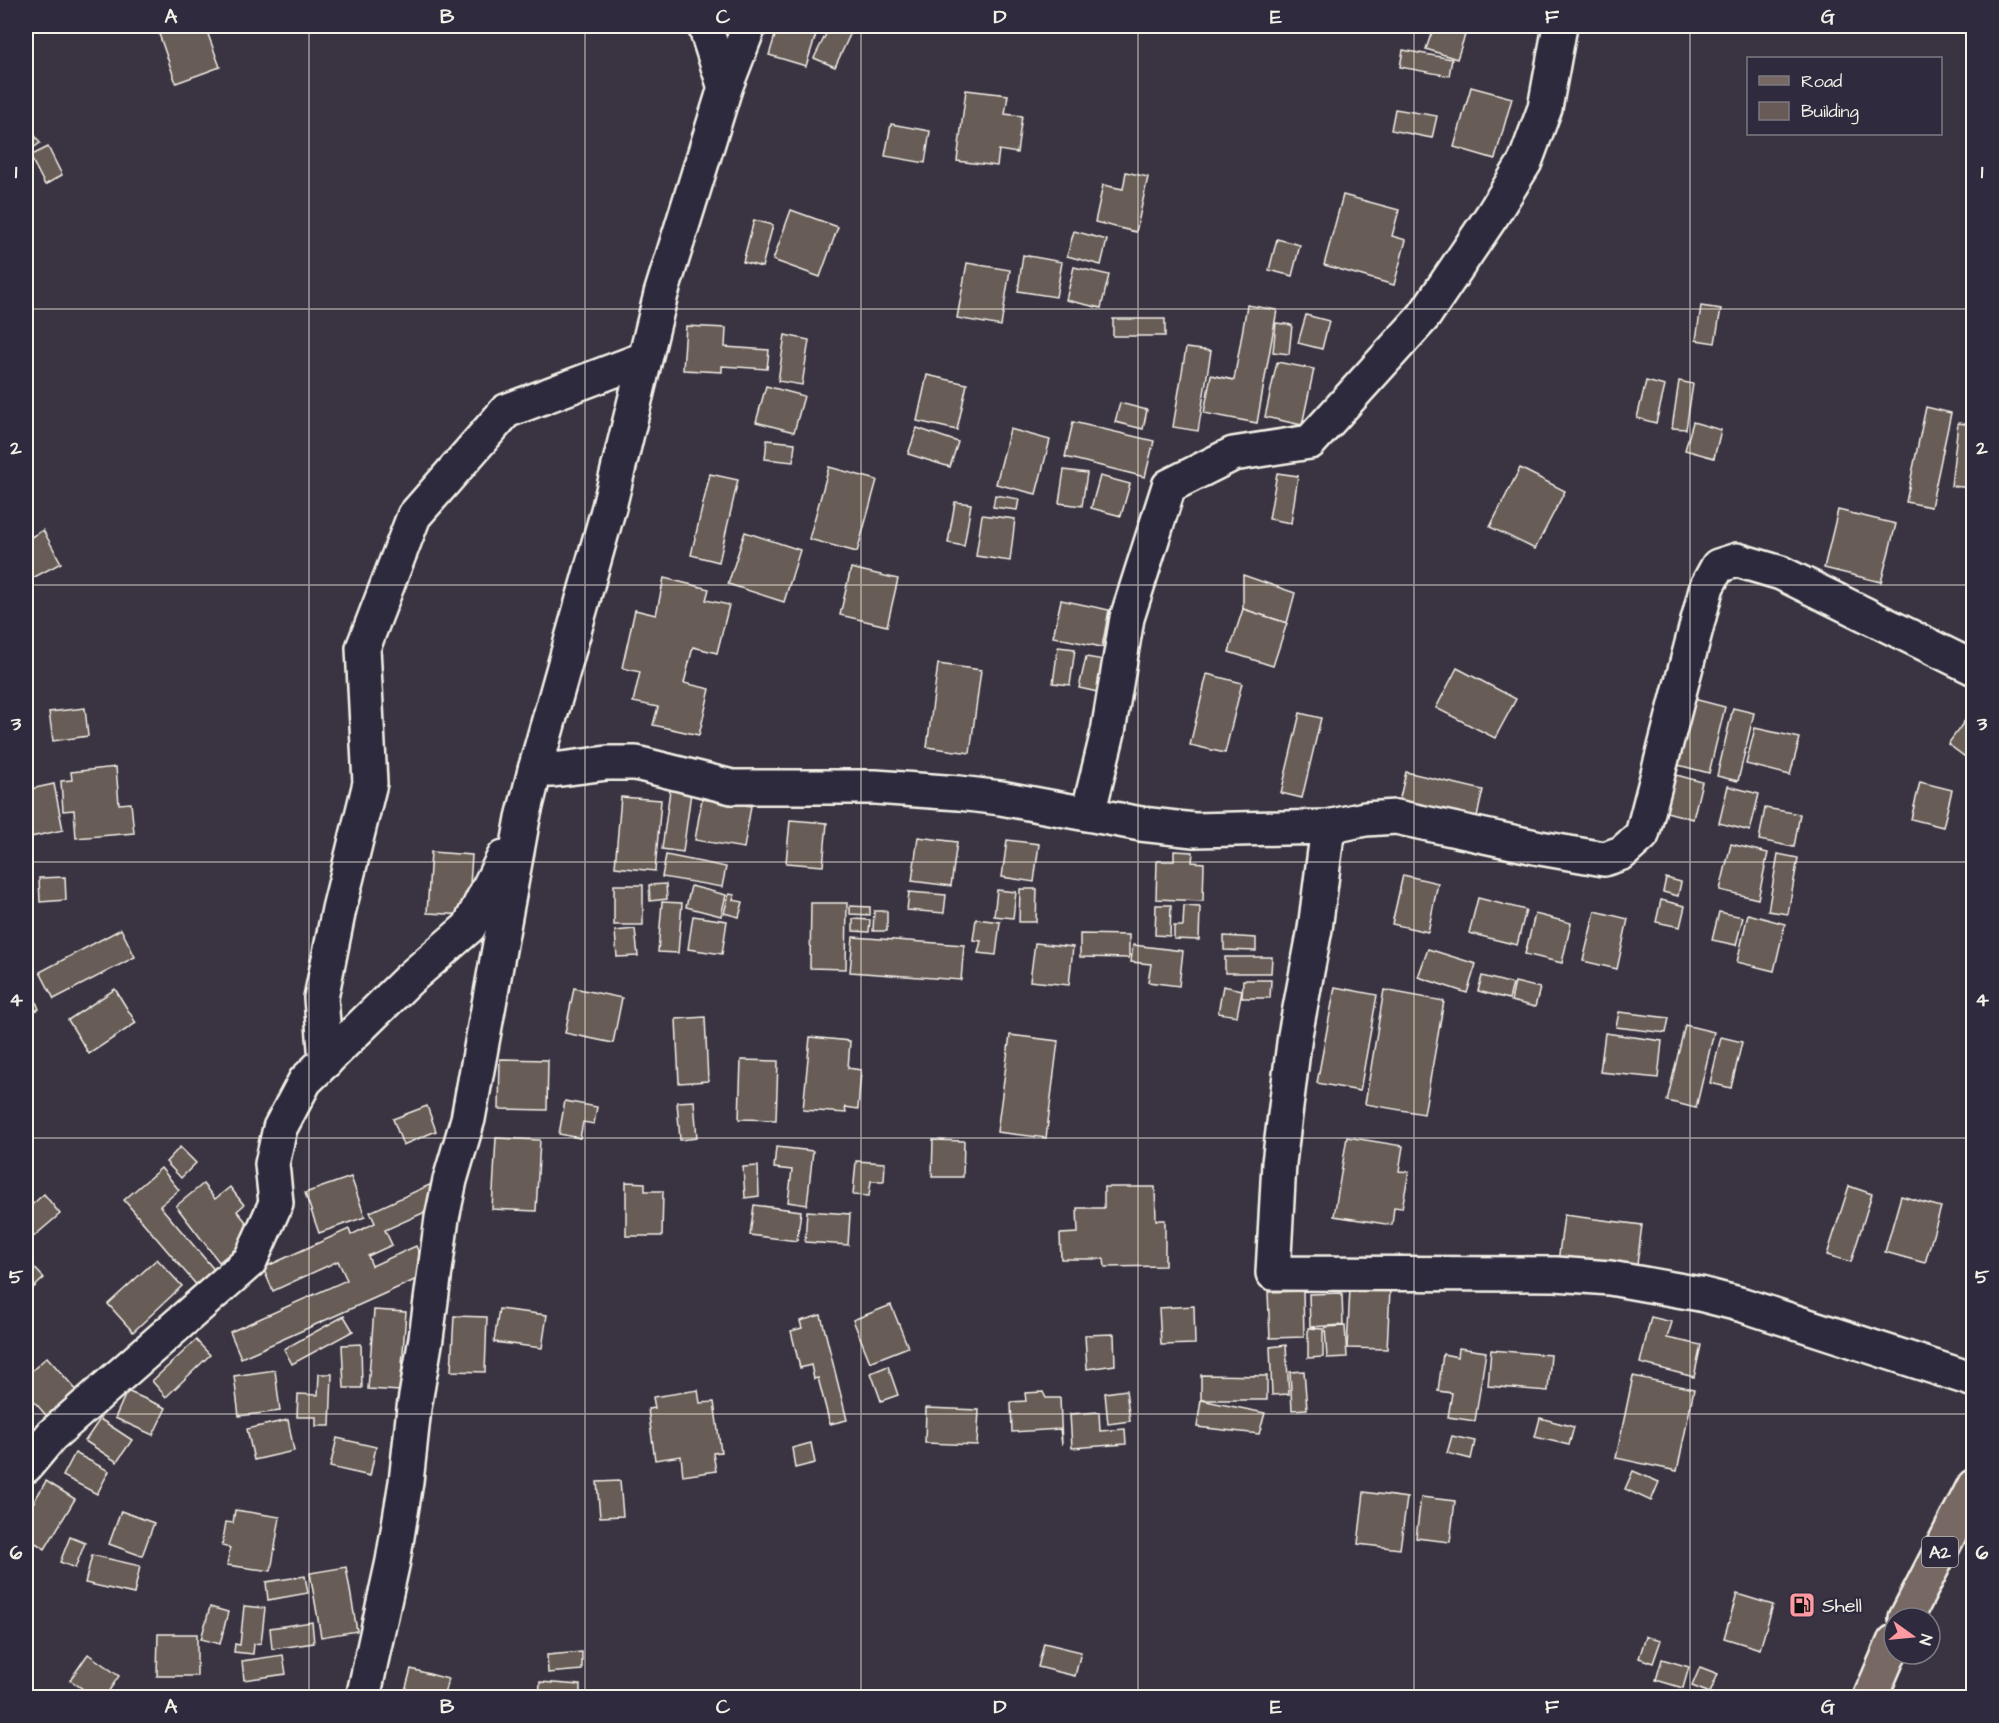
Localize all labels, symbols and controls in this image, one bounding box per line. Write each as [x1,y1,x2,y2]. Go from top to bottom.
text: A [165,3,178,31]
text: B [440,3,455,31]
text: C [716,3,731,31]
text: D [994,3,1007,31]
text: E [1270,3,1282,31]
text: F [1545,3,1560,31]
text: G [1821,3,1835,31]
legend [1747,57,1942,135]
text: Road [1801,69,1842,94]
text: Building [1801,99,1859,125]
text: 1 [15,158,18,186]
text: 1 [1981,158,1984,186]
text: 2 [9,434,22,462]
text: 2 [1975,434,1988,462]
text: 3 [10,710,22,738]
text: 3 [1976,710,1988,738]
text: 4 [9,986,23,1014]
text: 4 [1975,986,1989,1014]
text: 5 [9,1263,24,1291]
text: 5 [1975,1263,1990,1291]
road number: A2 [1922,1537,1958,1567]
text: 6 [10,1539,23,1567]
text: 6 [1976,1539,1989,1567]
fuel station icon: Shell [1787,1590,1817,1620]
place label: Shell [1822,1592,1862,1620]
north arrow [1882,1606,1942,1666]
text: N [1914,1632,1937,1647]
text: A [165,1693,178,1721]
text: B [440,1693,455,1721]
text: C [716,1693,731,1721]
text: D [994,1693,1007,1721]
text: E [1270,1693,1282,1721]
text: F [1545,1693,1560,1721]
text: G [1821,1693,1835,1721]

